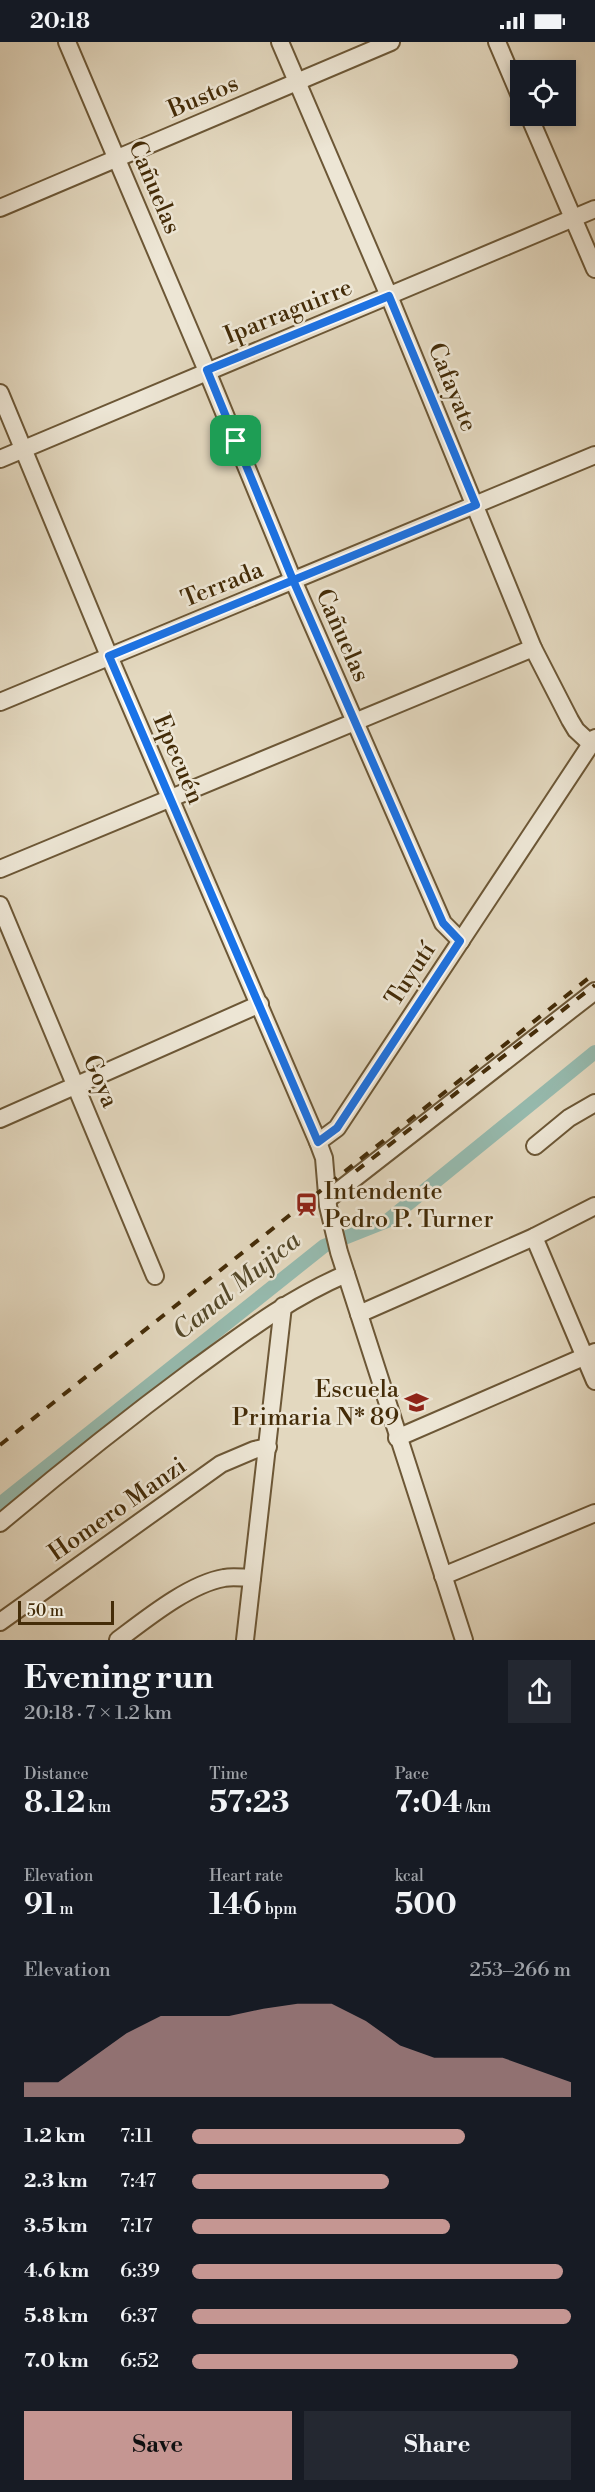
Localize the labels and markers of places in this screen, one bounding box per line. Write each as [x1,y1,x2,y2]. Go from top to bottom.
pin [210,415,261,466]
place label: Intendente Pedro P. Turner [324,1177,494,1235]
station icon: Intendente Pedro P. Turner [293,1192,319,1218]
place label: Escuela Primaria N* 89 [232,1375,400,1433]
school or university icon: Escuela Primaria N* 89 [404,1390,430,1416]

